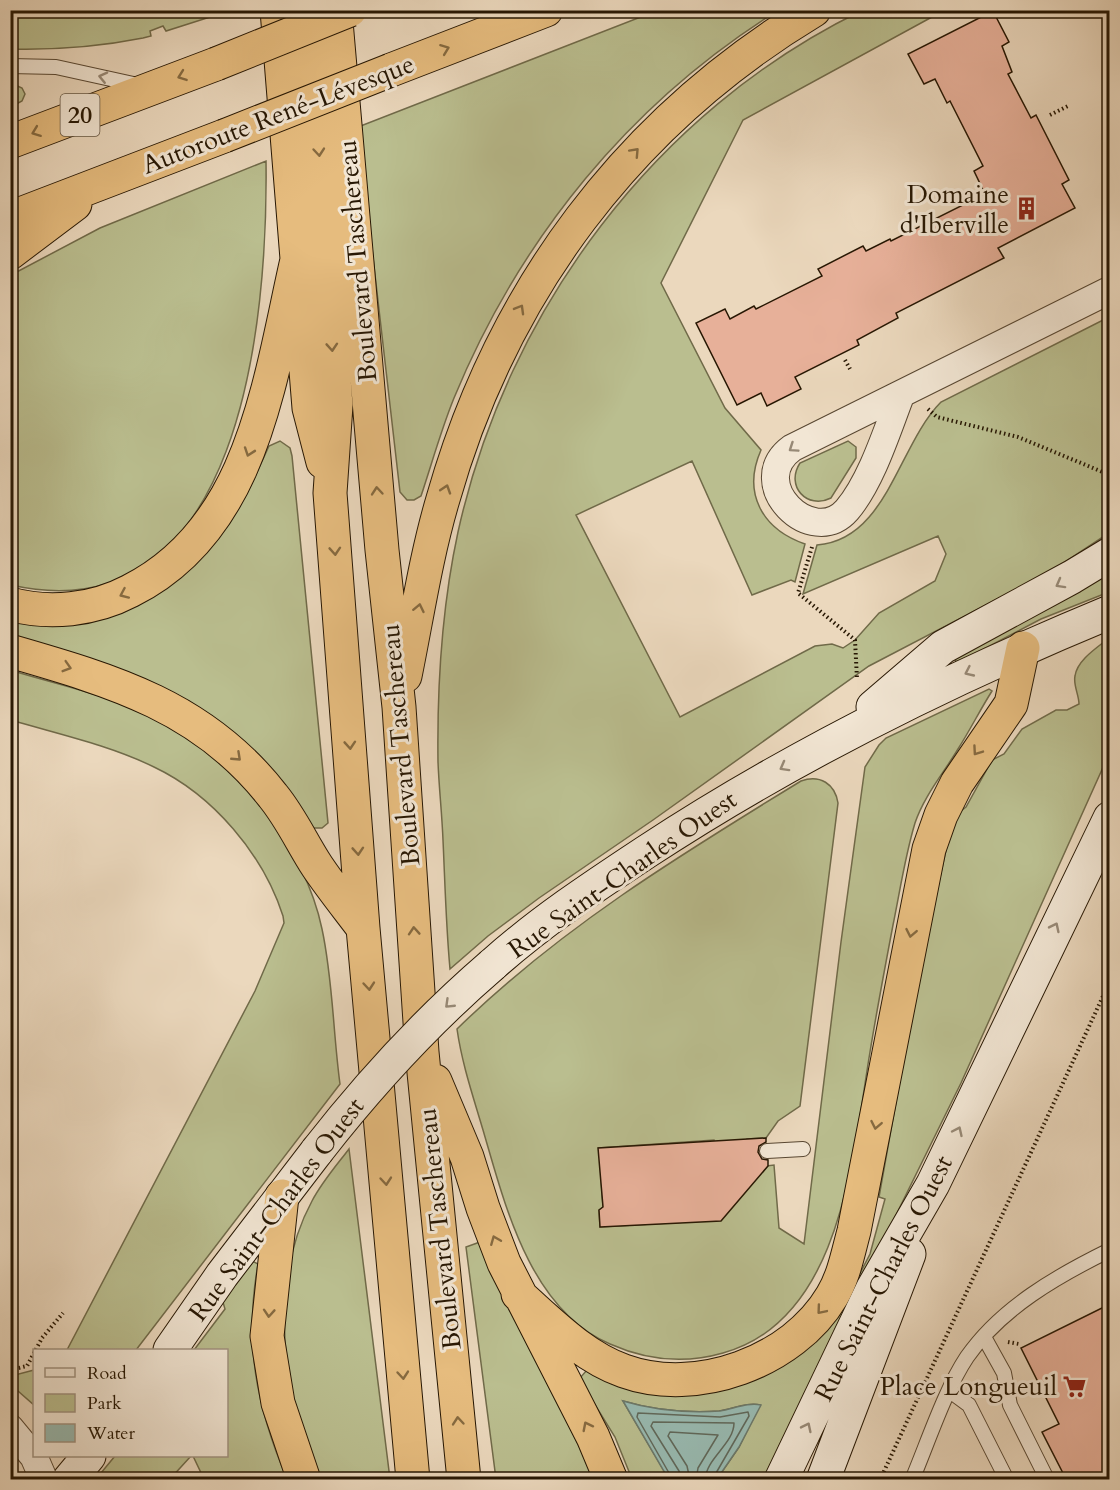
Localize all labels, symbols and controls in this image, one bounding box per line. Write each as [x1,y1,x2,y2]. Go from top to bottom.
one-way arrow [440,44,450,57]
street label: Autoroute René-Lévesque [137,46,419,183]
one-way arrow [178,68,188,81]
one-way arrow [98,72,108,85]
road number: 20 [60,94,100,136]
one-way arrow [31,125,42,137]
street label: Boulevard Taschereau [329,138,386,383]
one-way arrow [312,148,325,157]
one-way arrow [628,148,639,158]
place label: Domaine d'Iberville [900,177,1009,242]
building icon: Domaine d'Iberville [1014,196,1040,222]
one-way arrow [513,305,525,315]
one-way arrow [326,342,339,351]
one-way arrow [789,441,800,452]
one-way arrow [243,446,256,457]
one-way arrow [439,484,451,494]
one-way arrow [371,487,384,496]
one-way arrow [328,546,341,555]
one-way arrow [1055,577,1066,588]
one-way arrow [119,587,130,599]
one-way arrow [412,604,425,614]
street label: Boulevard Taschereau [372,622,429,867]
one-way arrow [61,660,72,672]
one-way arrow [965,665,976,677]
one-way arrow [343,741,356,750]
one-way arrow [973,745,984,756]
one-way arrow [231,750,241,761]
one-way arrow [780,760,790,771]
street label: Rue Saint-Charles Ouest [501,782,744,967]
one-way arrow [351,846,364,855]
one-way arrow [1048,923,1060,934]
one-way arrow [408,927,421,936]
one-way arrow [905,928,918,938]
one-way arrow [362,982,375,991]
one-way arrow [445,997,455,1008]
street label: Rue Saint-Charles Ouest [181,1090,372,1328]
street label: Boulevard Taschereau [409,1106,470,1352]
one-way arrow [870,1120,882,1129]
one-way arrow [951,1127,963,1138]
street label: Rue Saint-Charles Ouest [806,1149,961,1407]
one-way arrow [379,1176,392,1185]
one-way arrow [490,1235,502,1246]
one-way arrow [818,1303,829,1314]
one-way arrow [263,1308,276,1317]
legend [33,1349,228,1457]
text: Road [87,1361,127,1386]
place label: Place Longueuil [880,1369,1057,1404]
one-way arrow [396,1370,409,1379]
supermarket icon: Place Longueuil [1062,1373,1088,1399]
text: Park [87,1391,122,1416]
one-way arrow [452,1417,465,1426]
text: Water [86,1421,136,1446]
one-way arrow [583,1422,594,1432]
one-way arrow [799,1422,811,1433]

